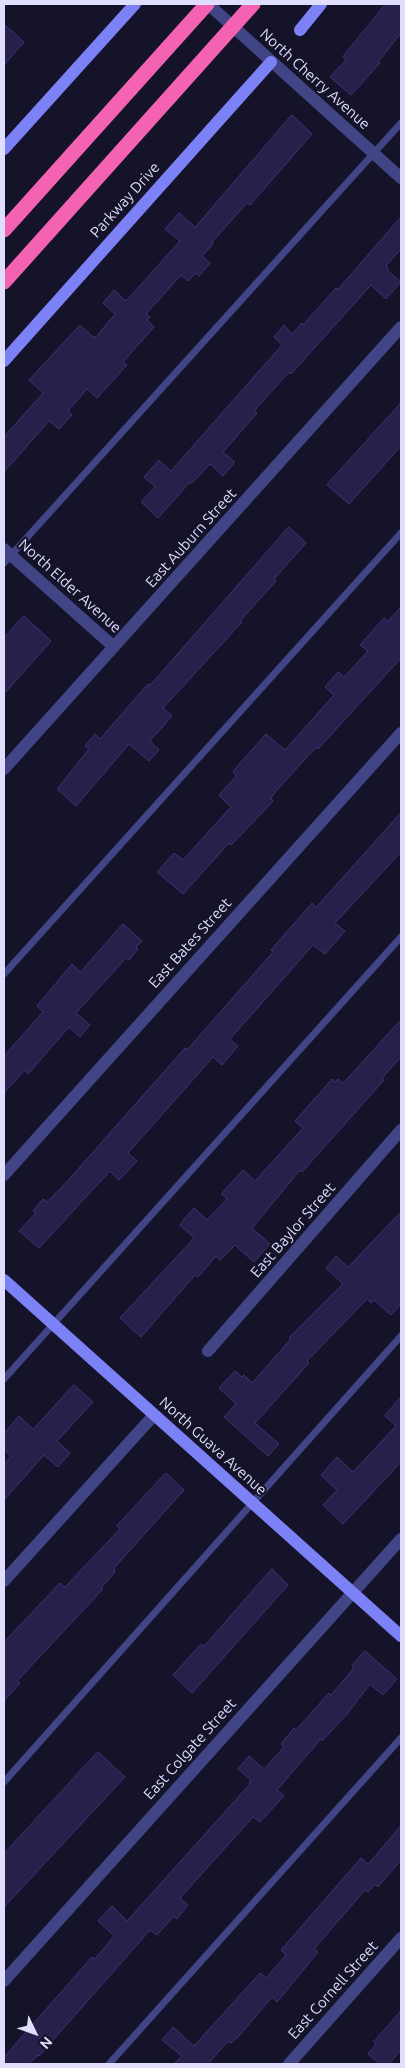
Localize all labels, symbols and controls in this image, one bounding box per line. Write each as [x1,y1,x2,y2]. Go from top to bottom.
street label: North Cherry Avenue [256,25,374,133]
street label: Parkway Drive [86,159,164,241]
street label: East Auburn Street [142,485,240,591]
street label: North Elder Avenue [15,535,125,637]
street label: East Bates Street [145,894,235,992]
street label: East Baylor Street [247,1179,339,1281]
street label: North Guava Avenue [156,1393,270,1499]
street label: East Colgate Street [140,1695,240,1803]
street label: East Cornell Street [284,1937,382,2043]
north arrow [10,2008,60,2058]
text: N [37,2034,56,2052]

